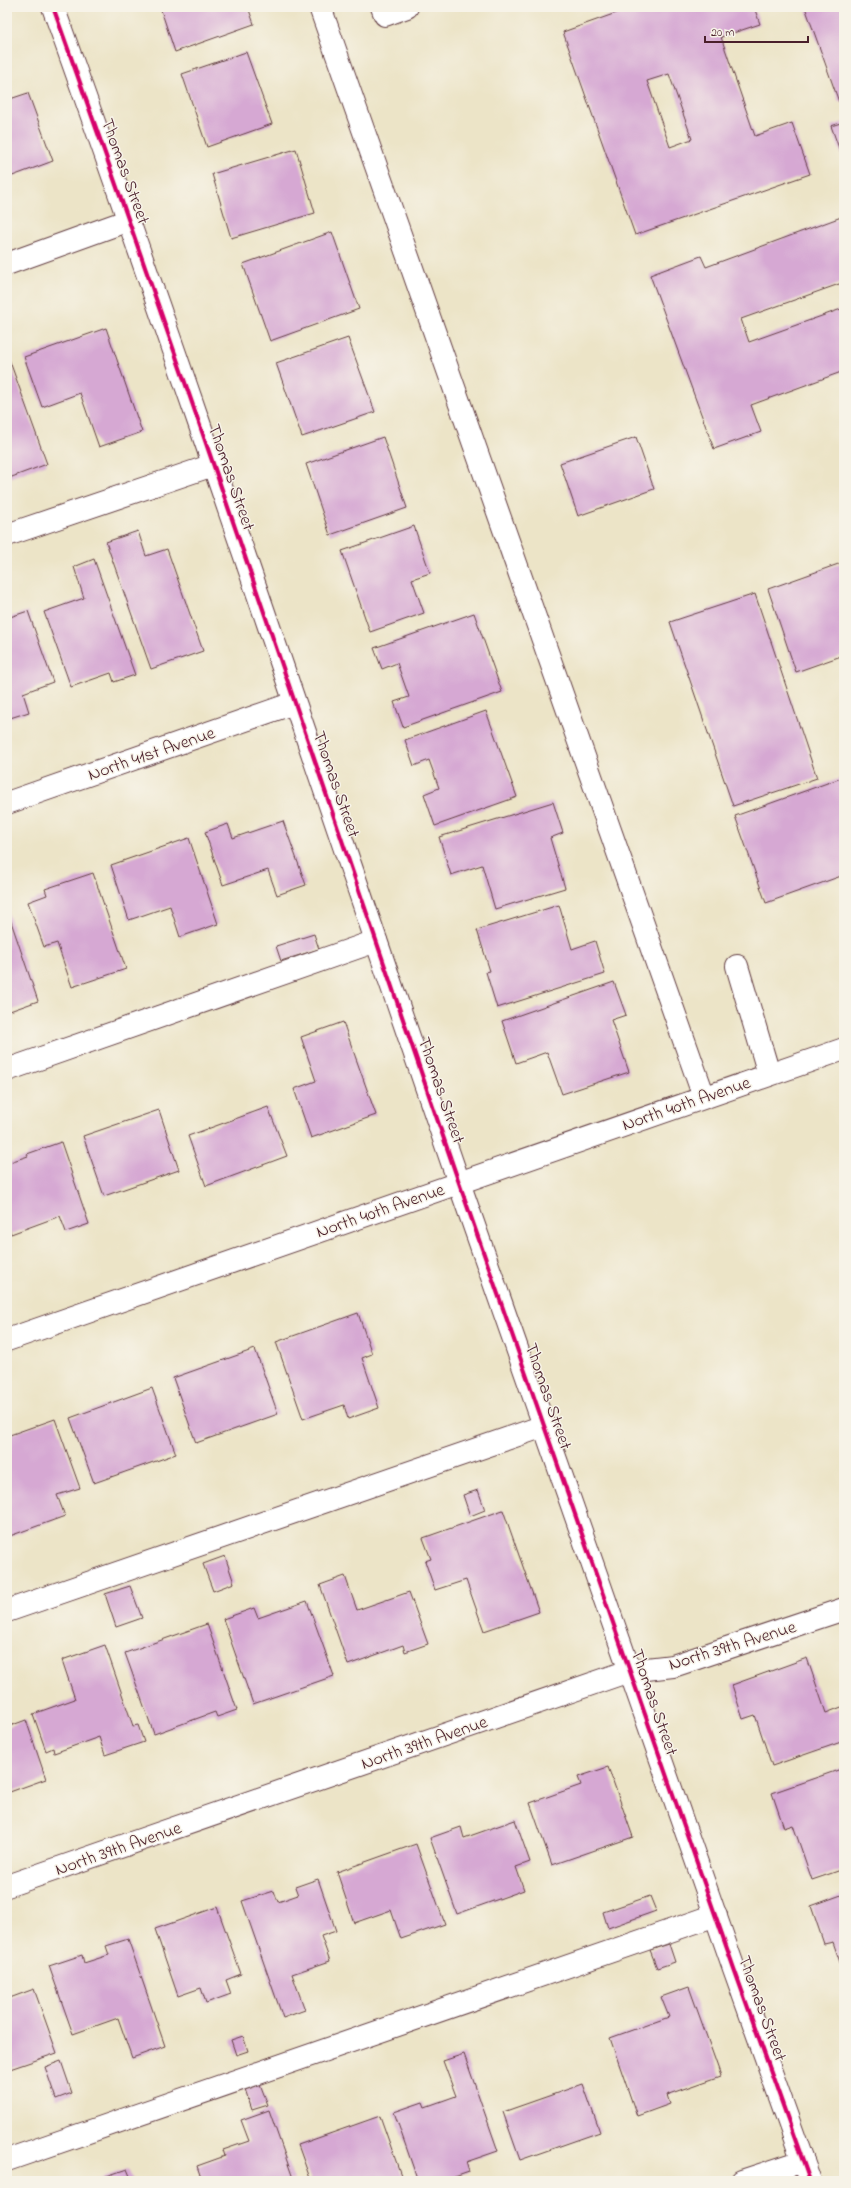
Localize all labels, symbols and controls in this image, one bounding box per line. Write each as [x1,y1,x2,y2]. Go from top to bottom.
scale bar [705,18,808,44]
text: 20 m [711,24,734,42]
street label: Thomas Street [93,115,155,228]
street label: Thomas Street [200,421,260,534]
street label: North 41st Avenue [85,721,220,789]
street label: Thomas Street [305,728,365,841]
street label: Thomas Street [410,1034,470,1147]
street label: North 40th Avenue [619,1070,755,1139]
street label: North 40th Avenue [313,1177,449,1246]
street label: Thomas Street [517,1340,577,1453]
street label: North 39th Avenue [666,1615,800,1679]
street label: Thomas Street [623,1646,683,1759]
street label: North 39th Avenue [358,1710,492,1778]
street label: North 39th Avenue [52,1816,186,1884]
street label: Thomas Street [730,1952,792,2065]

